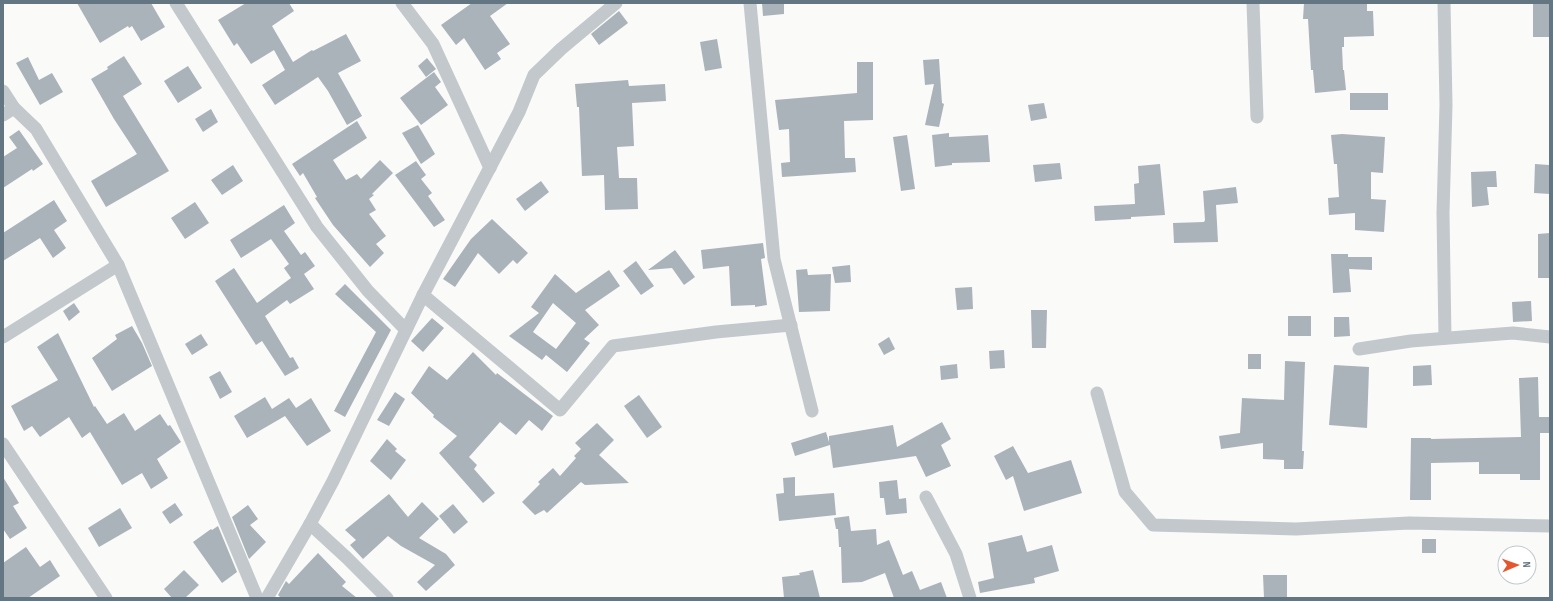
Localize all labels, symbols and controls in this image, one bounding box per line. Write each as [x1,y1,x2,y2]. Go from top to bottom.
north arrow [1497,545,1537,585]
text: N [1520,562,1533,568]

